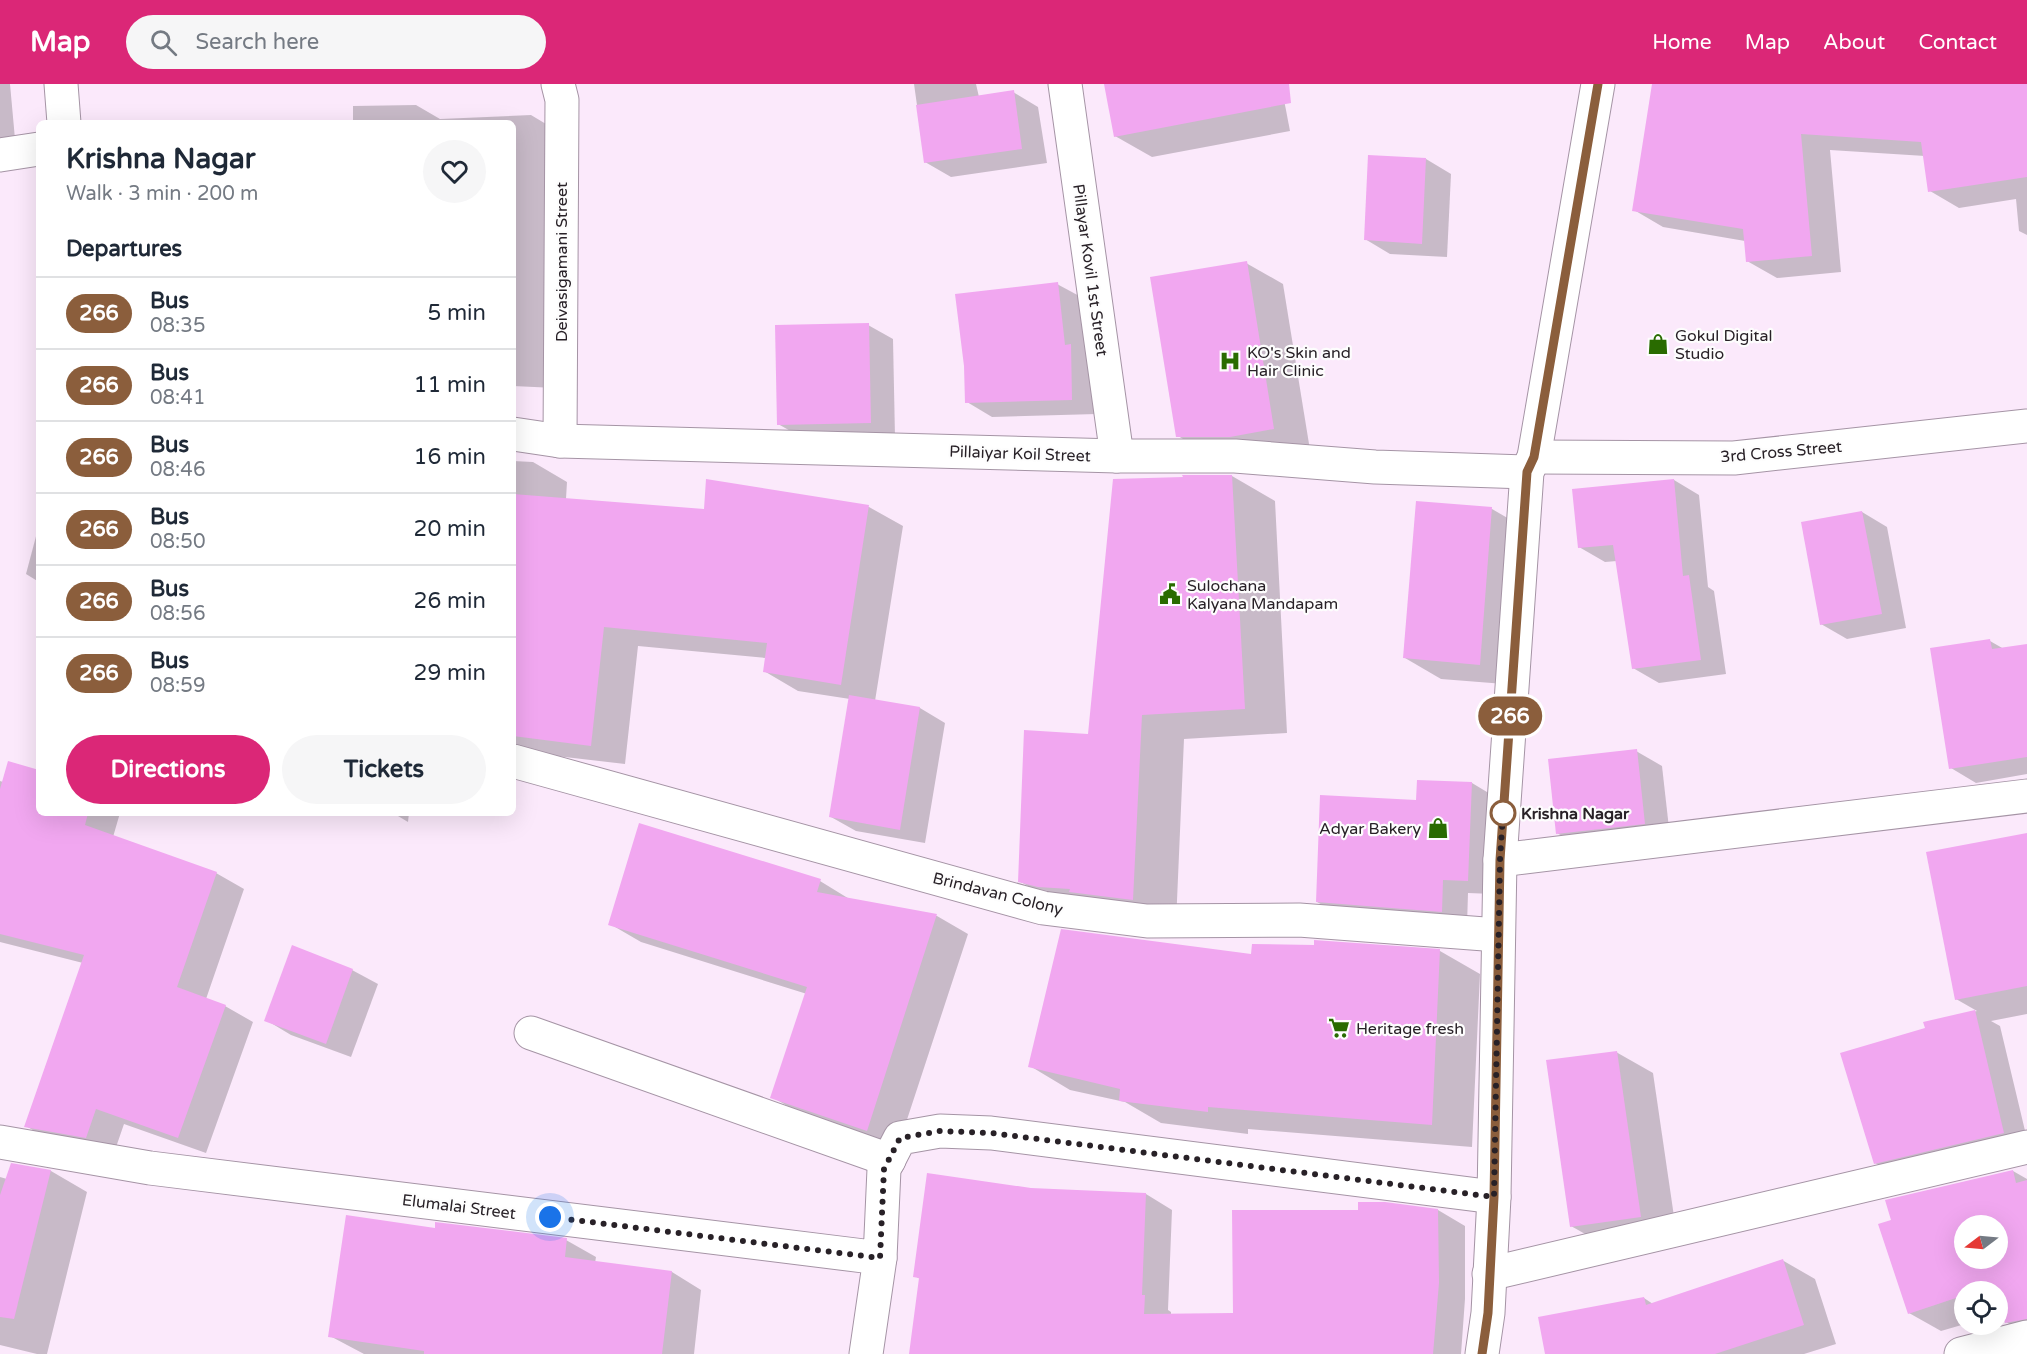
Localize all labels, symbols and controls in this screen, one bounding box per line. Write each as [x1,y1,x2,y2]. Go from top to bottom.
search box [126,15,546,69]
text: Map [30,25,90,59]
icon: search [147,26,180,59]
text: Search here [195,29,319,55]
text: Home [1652,30,1712,55]
text: Map [1745,30,1790,55]
text: About [1823,30,1885,55]
text: Contact [1918,30,1997,55]
button: heart [423,140,486,203]
text: Krishna Nagar [66,142,255,176]
text: Walk · 3 min · 200 m [66,182,258,206]
street label: Deivasigamani Street [552,182,572,342]
street label: Pillayar Kovil 1st Street [1068,183,1112,358]
text: Departures [66,236,182,262]
text: Bus [150,288,189,314]
text: 5 min [427,300,486,326]
text: 266 [79,301,119,326]
text: 08:35 [150,314,205,338]
place label: Gokul Digital Studio [1675,326,1772,364]
shop icon: Gokul Digital Studio [1646,332,1670,356]
place label: KO's Skin and Hair Clinic [1247,343,1351,381]
hospital icon: KO's Skin and Hair Clinic [1218,349,1242,373]
text: Bus [150,360,189,386]
text: 11 min [414,372,486,398]
text: 266 [79,373,119,398]
text: 08:41 [150,386,205,410]
text: Bus [150,432,189,458]
street label: 3rd Cross Street [1719,437,1843,467]
street label: Pillaiyar Koil Street [949,442,1091,466]
text: 16 min [414,444,486,470]
text: 266 [79,445,119,470]
text: 08:46 [150,458,205,482]
text: Bus [150,504,189,530]
text: 20 min [414,516,486,542]
text: 266 [79,517,119,542]
text: 08:50 [150,530,205,554]
text: Bus [150,576,189,602]
place label: Sulochana Kalyana Mandapam [1187,576,1338,614]
public building icon: Sulochana Kalyana Mandapam [1158,582,1182,606]
text: 26 min [414,588,486,614]
text: 266 [79,589,119,614]
text: 08:56 [150,602,205,626]
text: Bus [150,648,189,674]
text: 29 min [414,660,486,686]
text: 266 [79,661,119,686]
text: 08:59 [150,674,205,698]
line badge: 266 [1476,696,1544,736]
text: 266 [1490,704,1530,729]
button: Directions [66,735,270,804]
button: Tickets [282,735,486,804]
marker: Krishna Nagar [1490,800,1516,826]
place label: Krishna Nagar [1521,804,1630,824]
shop icon: Adyar Bakery [1426,816,1450,840]
place label: Adyar Bakery [1319,819,1421,839]
street label: Brindavan Colony [931,868,1065,920]
supermarket icon: Heritage fresh [1327,1016,1351,1040]
place label: Heritage fresh [1356,1019,1464,1039]
street label: Elumalai Street [401,1190,517,1224]
your location [535,1202,565,1232]
north arrow [1954,1215,2008,1269]
map controls [1954,1215,2008,1335]
button: locate [1954,1281,2008,1335]

